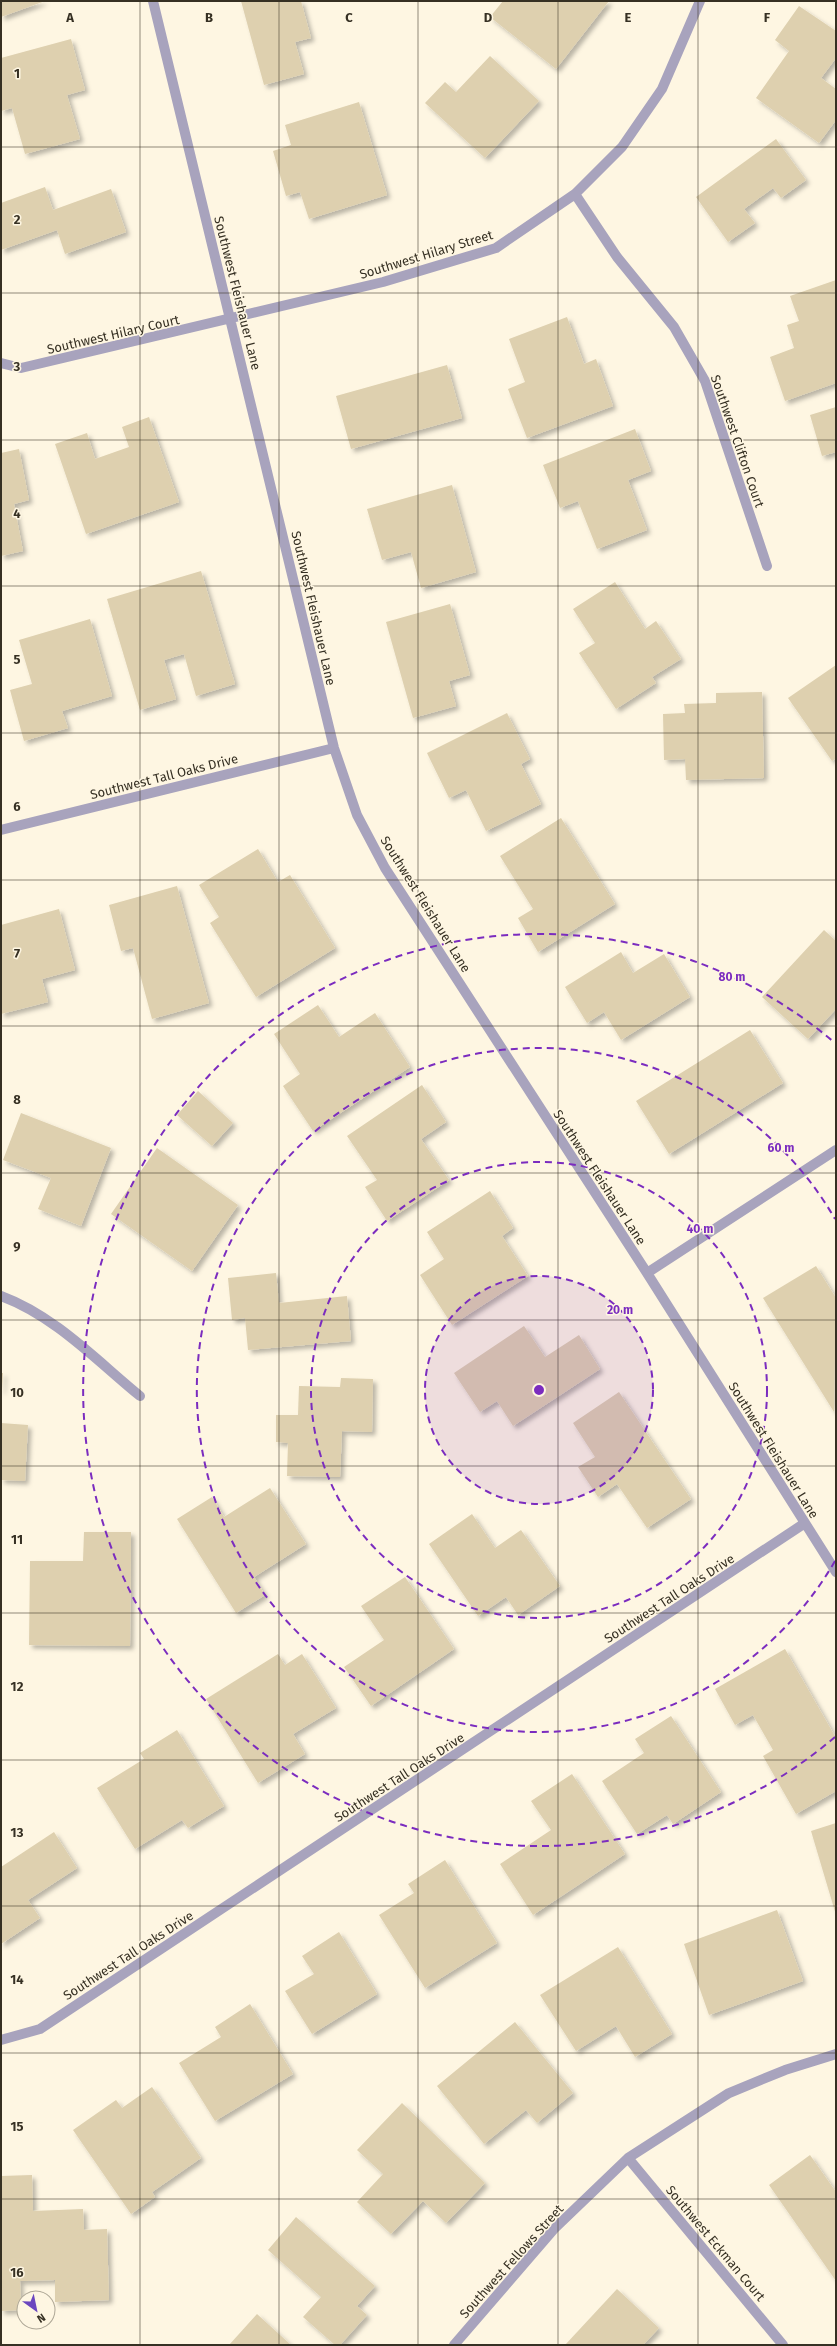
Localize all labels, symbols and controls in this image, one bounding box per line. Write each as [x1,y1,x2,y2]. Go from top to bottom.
text: A [65,10,74,25]
text: B [205,10,213,25]
text: C [345,10,353,25]
text: D [484,10,493,25]
text: E [625,10,632,25]
text: F [764,10,771,25]
text: 1 [14,66,20,81]
text: 2 [14,212,21,227]
street label: Southwest Fleishauer Lane [211,215,264,372]
street label: Southwest Hilary Street [358,227,495,282]
street label: Southwest Hilary Court [46,312,181,357]
text: 3 [13,359,21,374]
street label: Southwest Clifton Court [708,373,767,510]
text: 4 [13,506,21,521]
street label: Southwest Fleishauer Lane [288,529,339,687]
text: 5 [14,652,21,667]
street label: Southwest Tall Oaks Drive [89,751,240,802]
text: 6 [13,799,21,814]
street label: Southwest Fleishauer Lane [377,833,474,975]
text: 7 [14,946,20,961]
text: 80 m [719,970,745,984]
text: 8 [13,1092,21,1107]
street label: Southwest Fleishauer Lane [550,1107,649,1248]
text: 60 m [768,1141,794,1155]
text: 40 m [687,1222,713,1236]
text: 9 [13,1239,21,1254]
text: 20 m [607,1303,633,1317]
street label: Southwest Fleishauer Lane [725,1379,822,1521]
centre of rings [532,1383,546,1397]
text: 10 [10,1385,24,1400]
text: 11 [11,1532,23,1547]
street label: Southwest Tall Oaks Drive [602,1551,737,1646]
text: 12 [11,1679,24,1694]
street label: Southwest Tall Oaks Drive [332,1730,467,1825]
text: 13 [11,1825,24,1840]
street label: Southwest Tall Oaks Drive [61,1908,196,2003]
text: 14 [10,1972,24,1987]
text: 15 [10,2119,24,2134]
street label: Southwest Eckman Court [663,2183,768,2304]
street label: Southwest Fellows Street [456,2201,566,2321]
text: 16 [10,2265,24,2280]
north arrow [16,2290,56,2330]
text: N [35,2311,48,2325]

